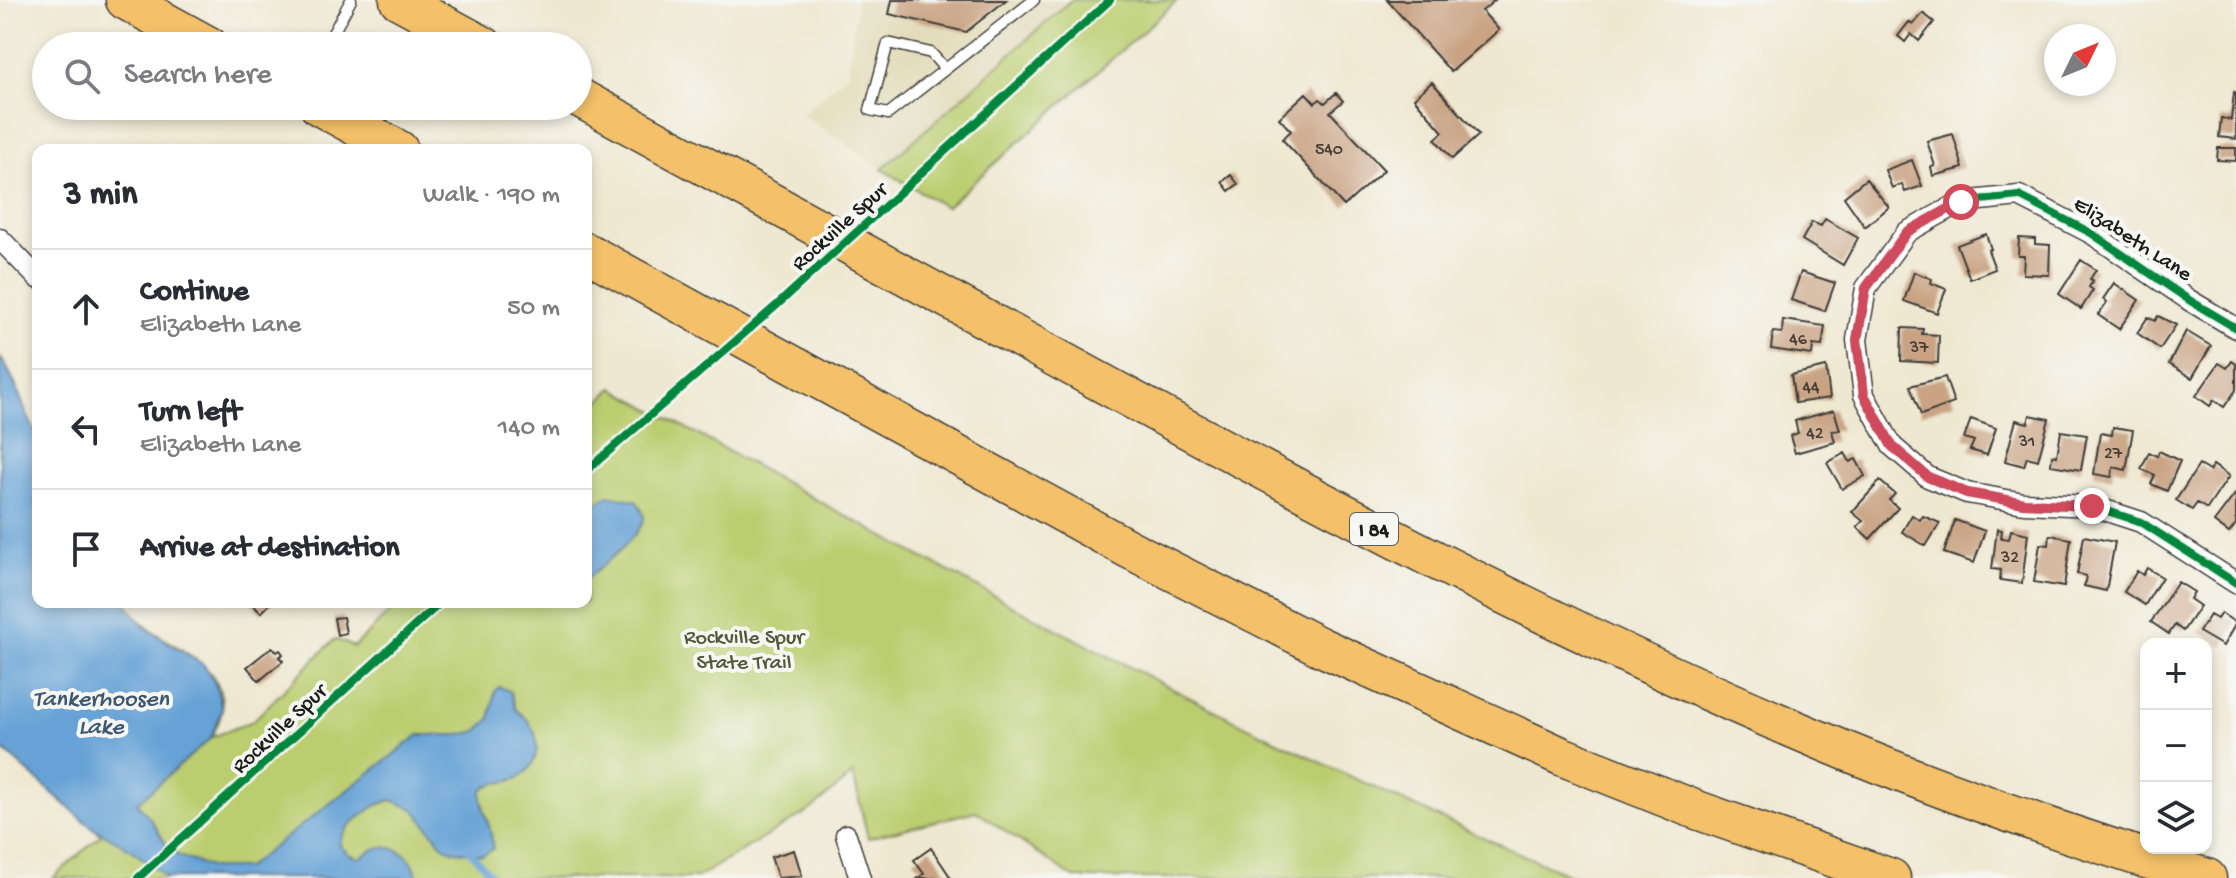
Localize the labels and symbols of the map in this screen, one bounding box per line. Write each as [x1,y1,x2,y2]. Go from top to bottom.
north arrow [2044,24,2116,96]
house number: 540 [1315,140,1343,161]
street label: Rockville Spur [787,177,896,278]
route start [1943,184,1979,220]
street label: Elizabeth Lane [2068,192,2197,289]
house number: 46 [1789,330,1808,351]
house number: 37 [1909,338,1929,359]
house number: 44 [1802,378,1820,399]
house number: 42 [1806,424,1824,445]
house number: 31 [2018,432,2035,453]
house number: 27 [2104,444,2123,465]
route end [2074,488,2110,524]
road number: I 84 [1350,513,1398,545]
house number: 32 [2000,548,2019,569]
park label: Rockville Spur State Trail [684,626,806,677]
street label: Rockville Spur [228,678,335,780]
water label: Tankerhoosen Lake [33,686,170,743]

